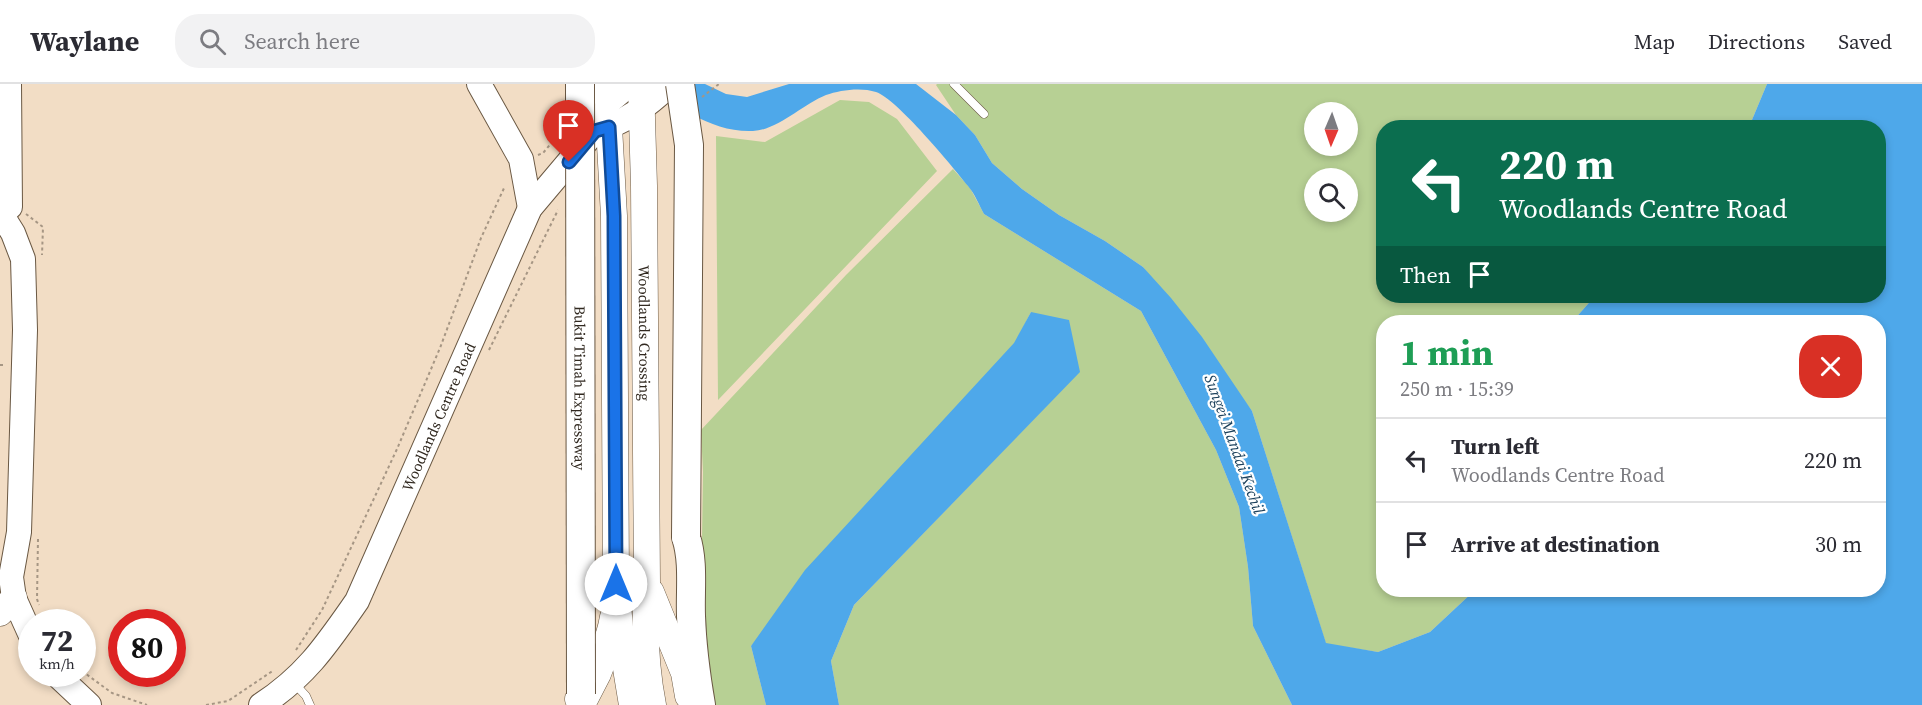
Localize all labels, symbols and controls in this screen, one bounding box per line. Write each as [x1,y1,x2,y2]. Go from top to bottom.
search box [175,14,595,68]
text: Waylane [30,22,139,60]
icon: search [196,25,229,58]
text: Search here [244,26,360,56]
text: Map [1634,27,1675,56]
text: Directions [1708,27,1805,56]
text: Saved [1838,27,1892,56]
pin [543,100,594,162]
north arrow [1304,102,1358,156]
map controls [1304,102,1358,222]
icon: arrive [552,109,585,142]
text: 220 m [1499,135,1614,193]
icon: left [1400,144,1478,222]
button: search [1304,168,1358,222]
text: Woodlands Centre Road [1499,190,1787,227]
icon: arrive [1463,258,1496,291]
text: Then [1400,260,1451,290]
street label: Woodlands Crossing [634,265,656,401]
street label: Bukit Timah Expressway [570,306,591,471]
text: 1 min [1400,328,1493,377]
button: close [1799,335,1862,398]
street label: Woodlands Centre Road [396,339,480,494]
water label: Sungei Mandai Kechil [1200,371,1271,517]
text: 250 m · 15:39 [1400,375,1514,403]
text: Turn left [1451,431,1539,461]
icon: left [1400,444,1433,477]
text: 220 m [1804,445,1862,475]
text: Woodlands Centre Road [1451,461,1665,489]
icon: arrive [1400,528,1433,561]
text: Arrive at destination [1451,529,1660,559]
text: 30 m [1815,529,1862,559]
position arrow [584,552,648,616]
speed limit sign: 80 [108,609,186,687]
text: 72 [41,620,73,661]
text: km/h [39,653,75,674]

